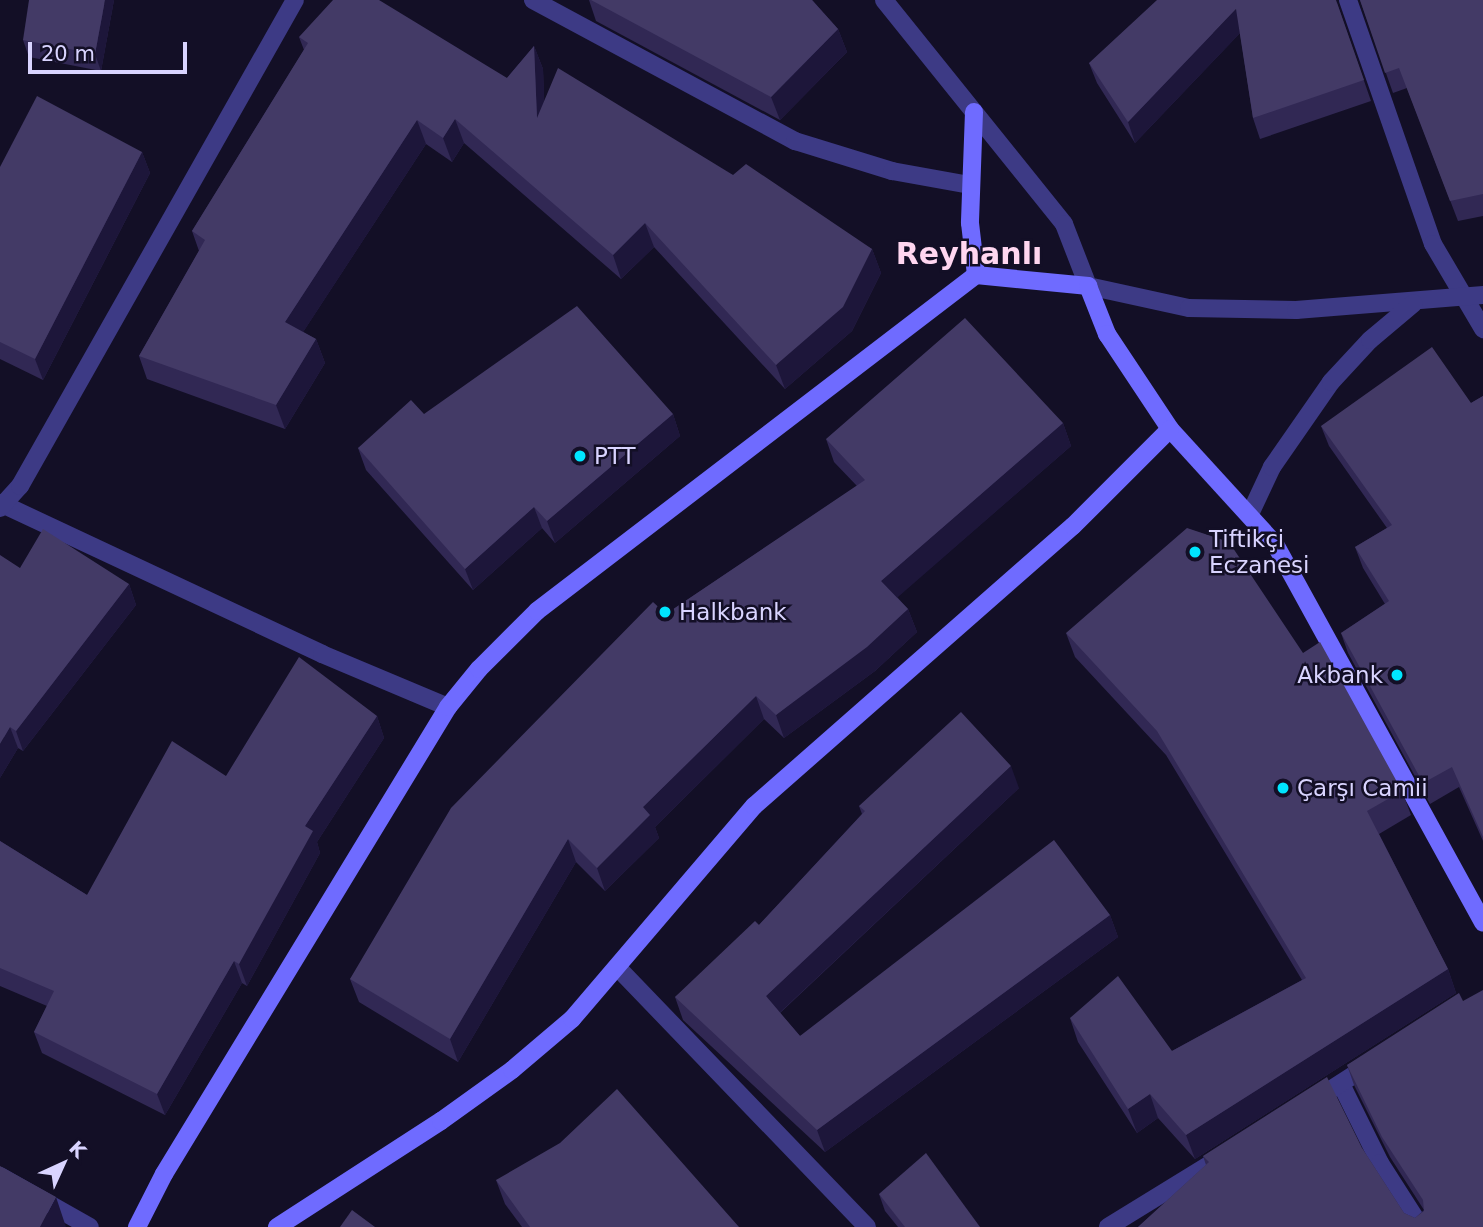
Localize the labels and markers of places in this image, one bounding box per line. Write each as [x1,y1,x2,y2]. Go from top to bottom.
place label: PTT [594,442,636,470]
marker: PTT [572,448,588,464]
place label: Tiftikçi Eczanesi [1209,525,1309,579]
marker: Tiftikçi Eczanesi [1187,544,1203,560]
place label: Halkbank [679,598,787,626]
marker: Halkbank [657,604,673,620]
place label: Akbank [1297,661,1383,689]
marker: Akbank [1389,667,1405,683]
place label: Çarşı Camii [1297,774,1428,802]
marker: Çarşı Camii [1275,780,1291,796]

